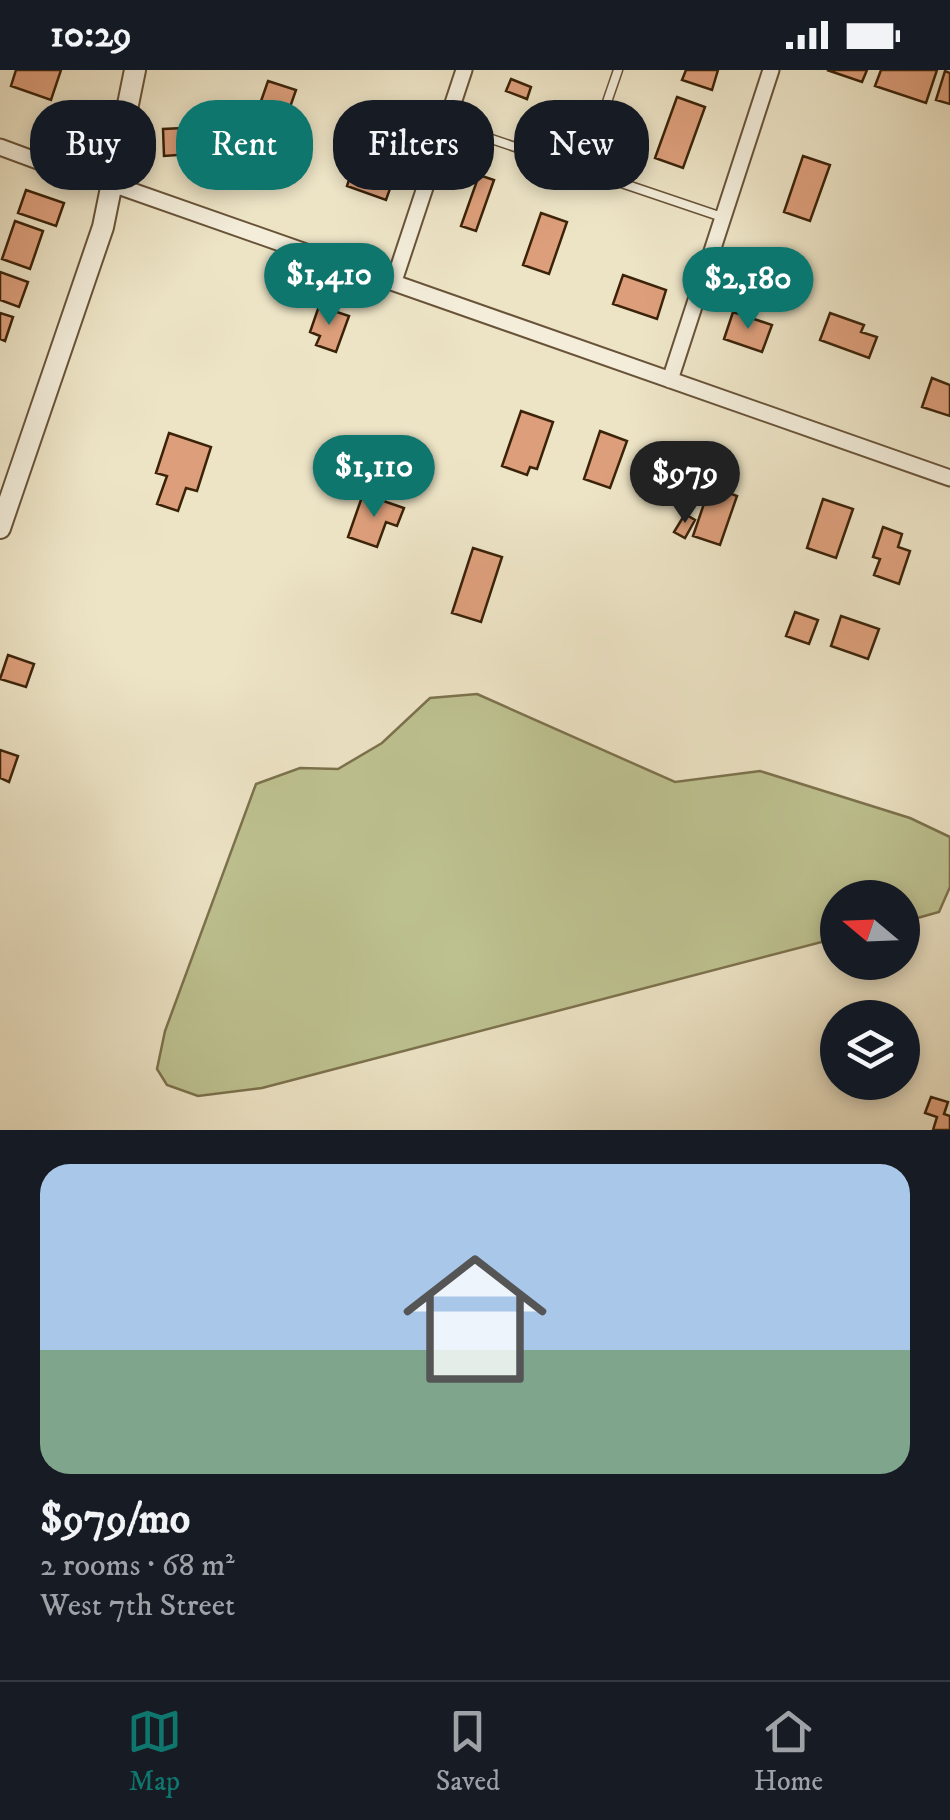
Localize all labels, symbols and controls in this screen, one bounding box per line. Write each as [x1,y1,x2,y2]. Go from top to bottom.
text: 10:29 [50,11,132,59]
chip: Buy [30,100,156,190]
chip: Rent [176,100,313,190]
chip: Filters [333,100,494,190]
chip: New [514,100,649,190]
pin: $1,410 [248,243,410,328]
pin: $2,180 [667,247,829,332]
text: $1,410 [286,255,372,295]
text: $2,180 [704,259,792,299]
pin: $1,110 [293,435,455,520]
pin: $979 [626,441,744,526]
text: $1,110 [335,447,413,487]
text: $979 [652,453,718,493]
north arrow [820,880,920,980]
map controls [820,880,920,1100]
button: layers [820,1000,920,1100]
icon: home [385,1229,565,1409]
text: $979/mo [40,1494,190,1546]
text: 2 rooms · 68 m² [40,1546,235,1586]
text: West 7th Street [40,1586,235,1626]
tab: Map [127,1704,182,1799]
tab: Saved [436,1704,500,1799]
tab: Home [754,1704,823,1799]

